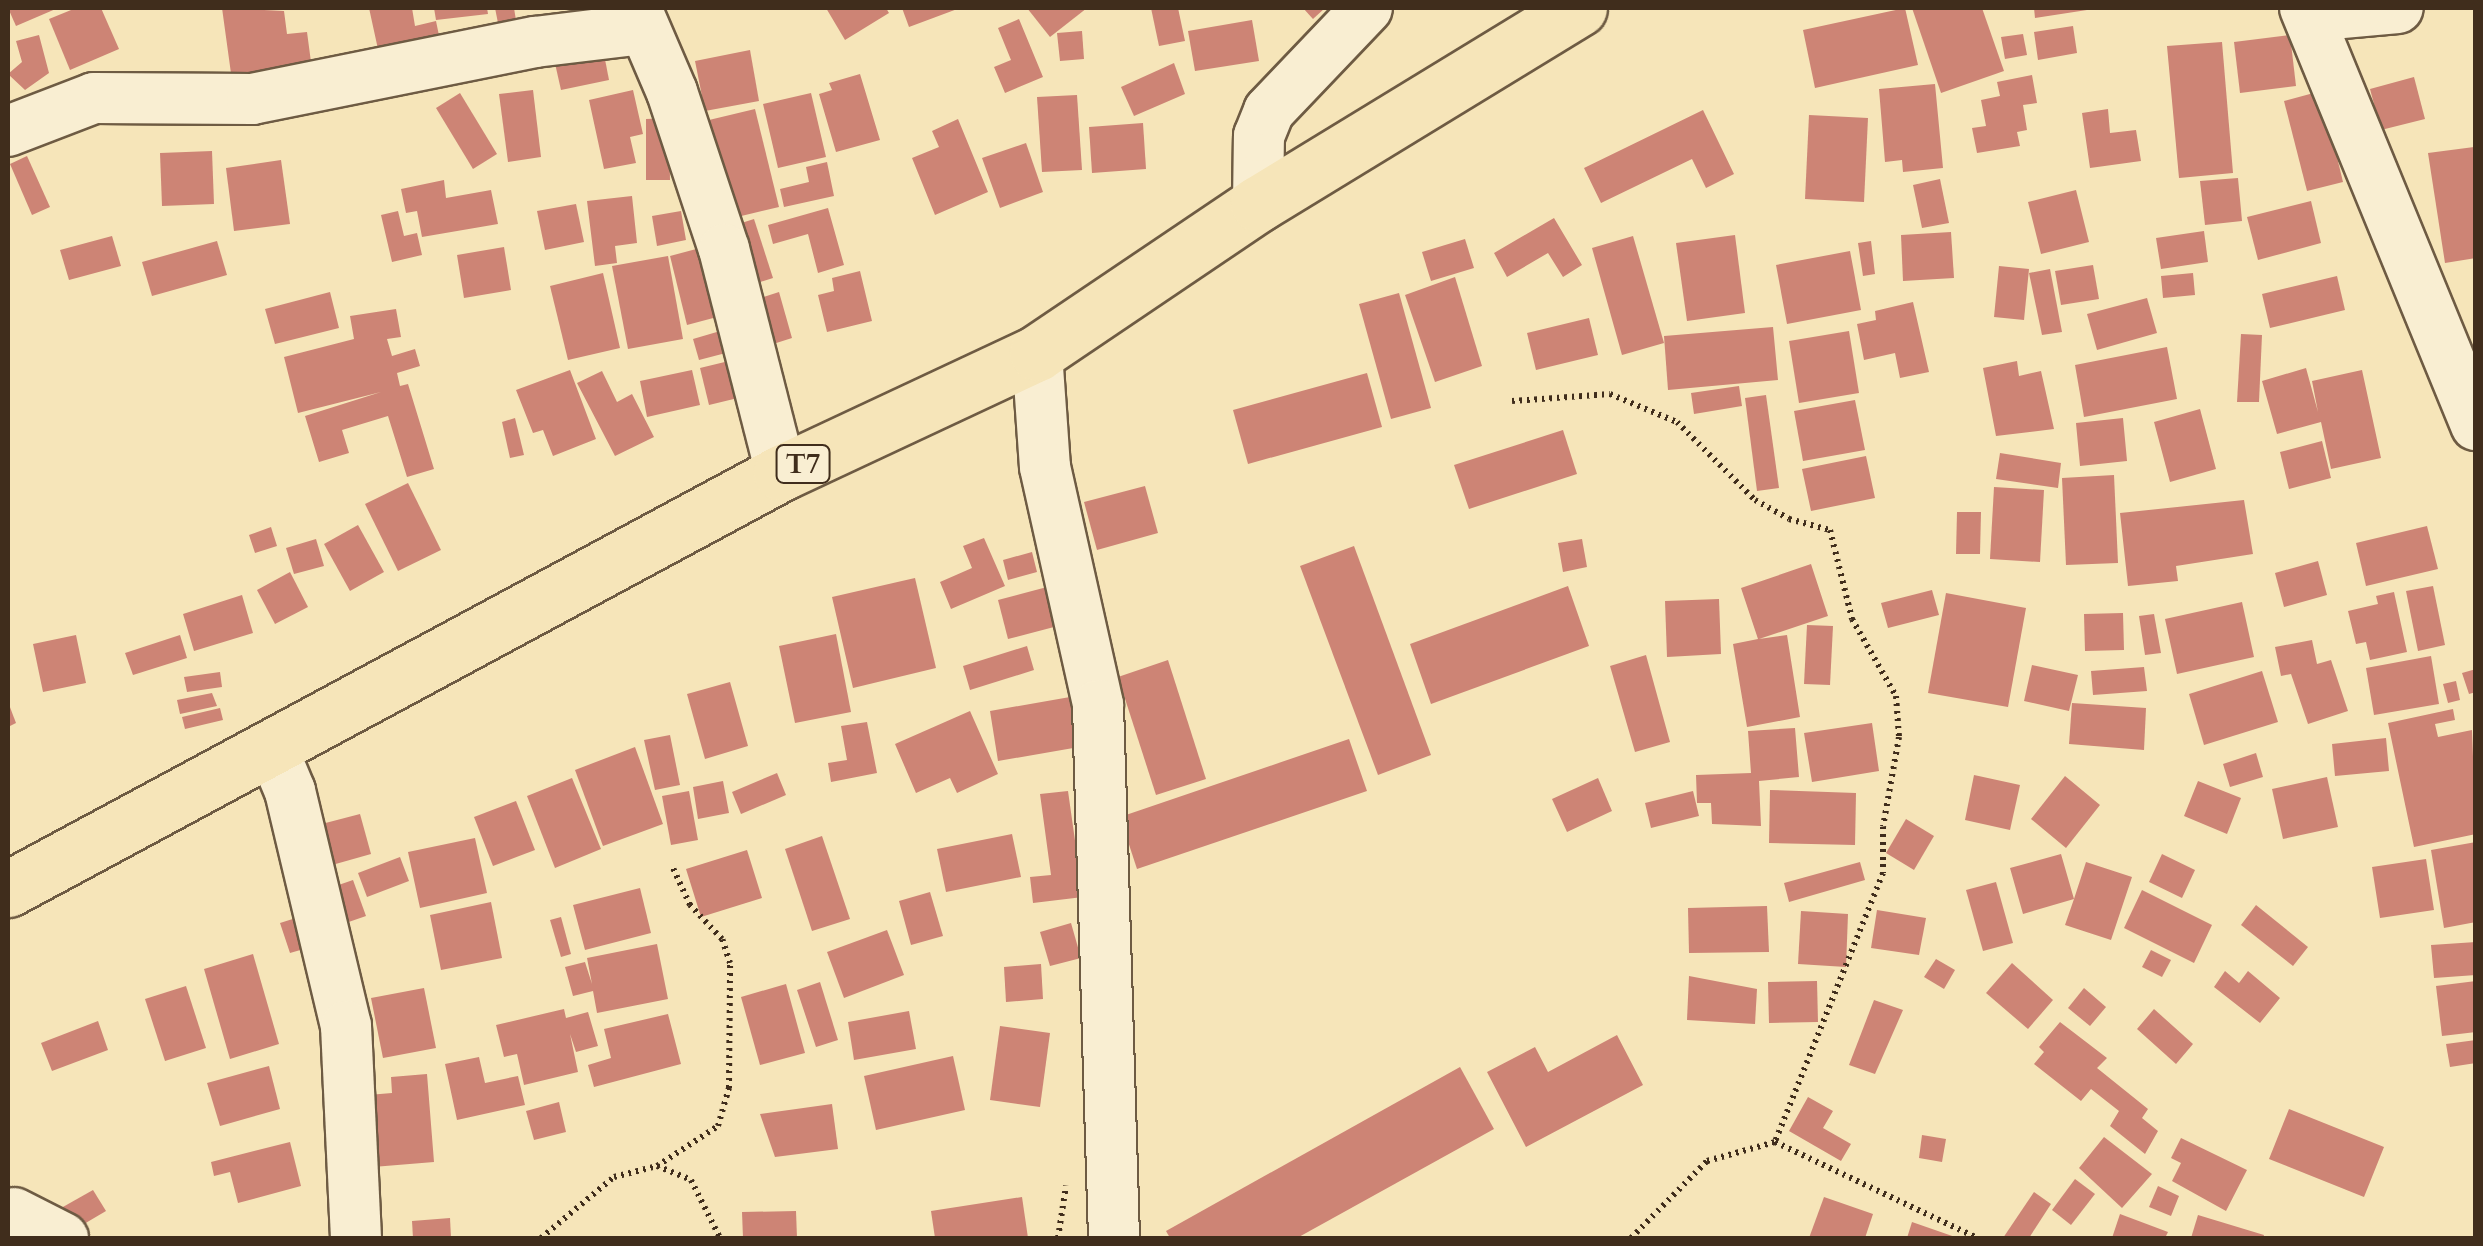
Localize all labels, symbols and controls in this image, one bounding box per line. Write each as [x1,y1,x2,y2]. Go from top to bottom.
road number: T7 [776,441,830,487]

